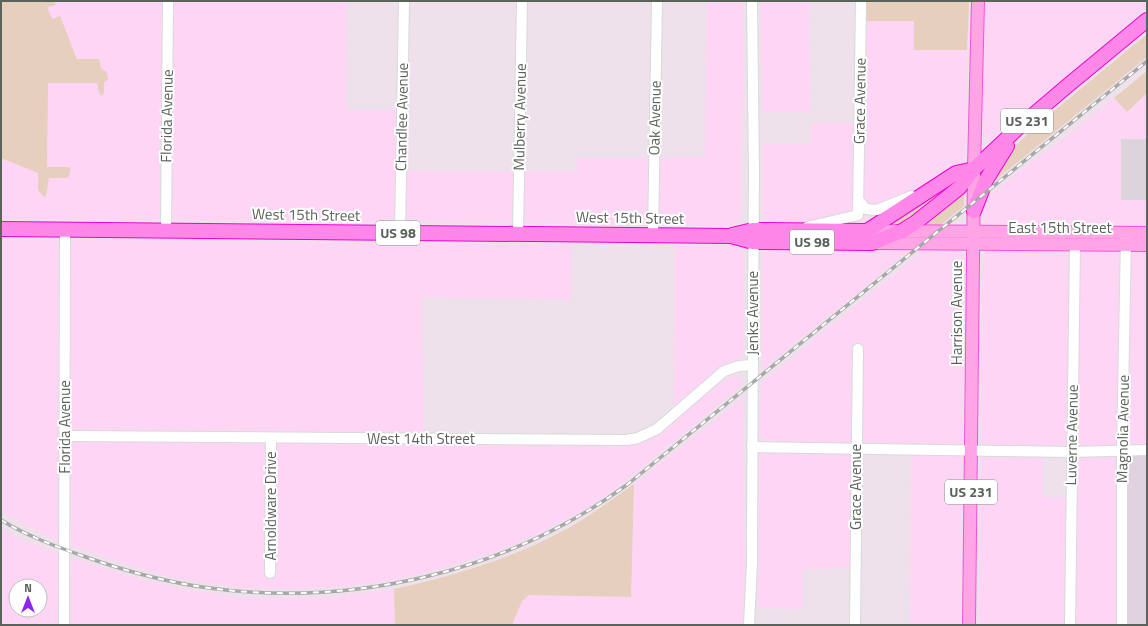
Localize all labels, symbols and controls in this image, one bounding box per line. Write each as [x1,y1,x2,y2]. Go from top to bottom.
street label: Grace Avenue [847,58,872,144]
street label: Chandlee Avenue [389,63,414,171]
street label: Mulberry Avenue [507,63,532,171]
street label: Florida Avenue [154,69,179,163]
street label: Oak Avenue [642,80,667,156]
road number: US 231 [1001,109,1053,133]
street label: West 15th Street [252,202,361,227]
street label: West 15th Street [576,205,685,230]
street label: East 15th Street [1008,216,1112,239]
road number: US 98 [376,221,420,245]
road number: US 98 [790,230,834,254]
street label: Harrison Avenue [945,261,968,365]
street label: Jenks Avenue [741,271,764,355]
street label: Magnolia Avenue [1110,375,1135,483]
street label: Florida Avenue [53,380,76,474]
street label: Luverne Avenue [1059,384,1084,486]
street label: West 14th Street [367,427,476,450]
street label: Grace Avenue [844,444,867,530]
street label: Arnoldware Drive [259,451,282,561]
road number: US 231 [945,480,997,504]
north arrow [8,578,48,618]
text: N [24,580,32,596]

